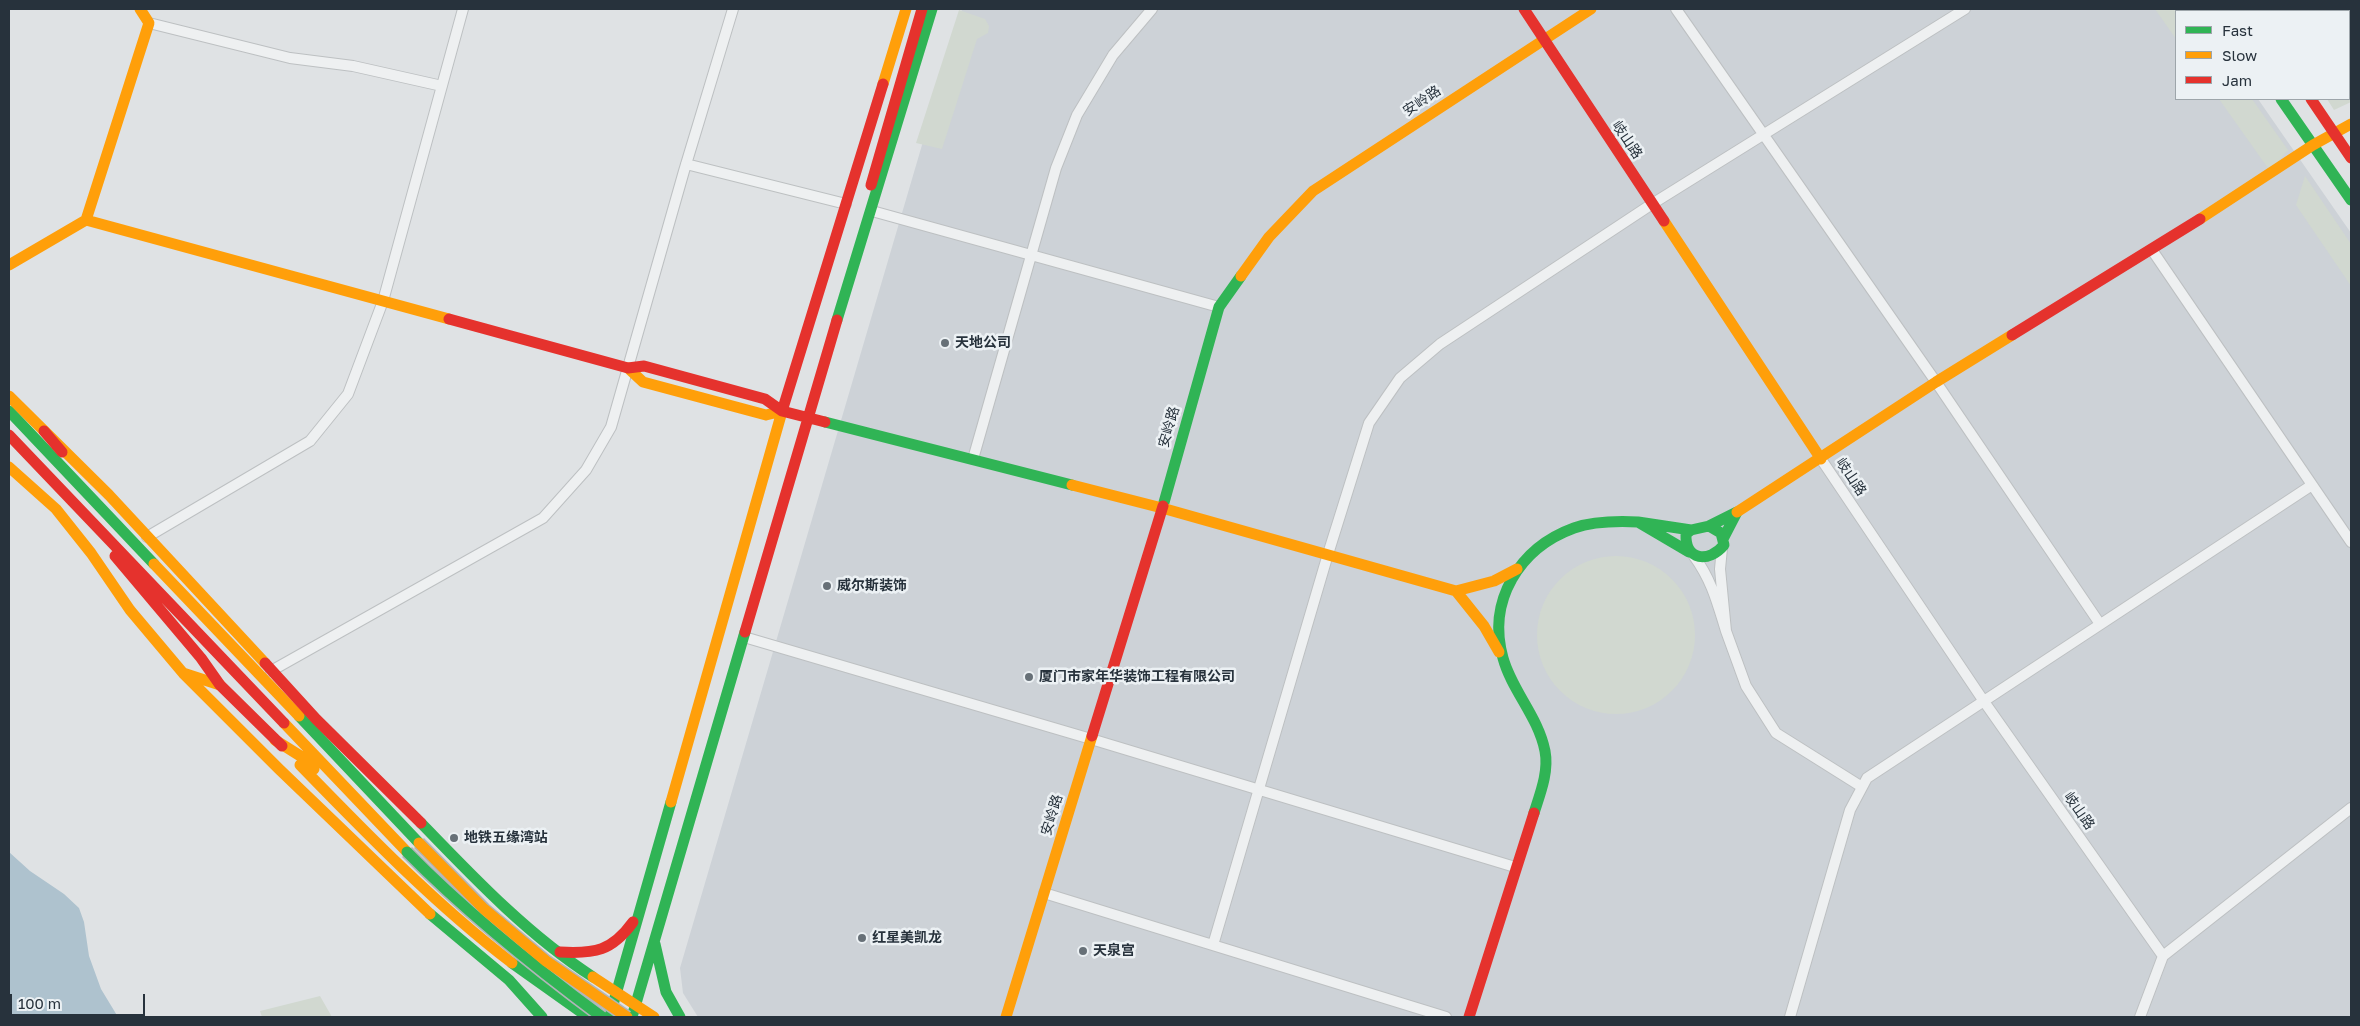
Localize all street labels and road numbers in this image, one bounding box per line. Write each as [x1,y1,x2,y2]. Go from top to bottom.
street label: 安岭路 [1400,82,1444,120]
street label: 岐山路 [1608,118,1646,162]
street label: 安岭路 [1155,404,1183,450]
street label: 岐山路 [1832,455,1870,499]
street label: 岐山路 [2060,789,2098,833]
street label: 安岭路 [1038,792,1066,838]

